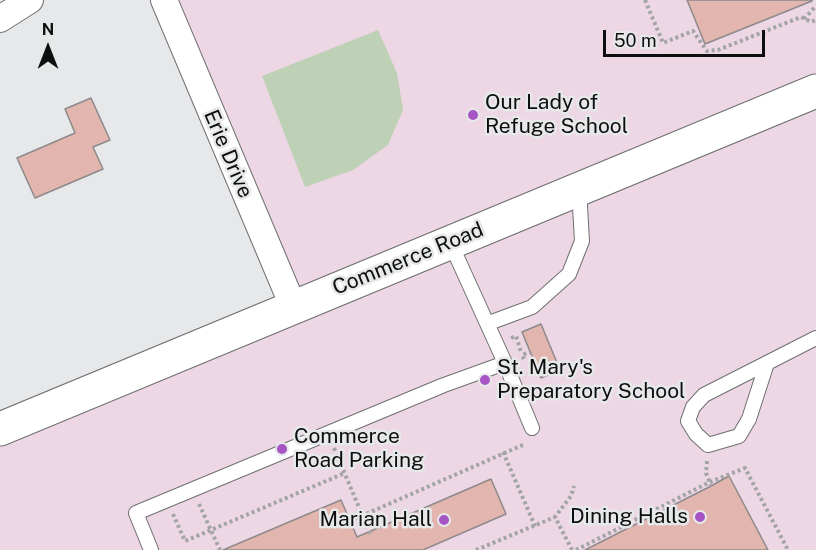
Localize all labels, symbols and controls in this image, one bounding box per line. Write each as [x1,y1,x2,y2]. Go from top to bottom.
north arrow [18,18,78,78]
scale bar [606,18,768,56]
text: N [42,20,54,39]
text: 50 m [614,30,657,51]
place label: Our Lady of Refuge School [485,90,628,140]
street label: Erie Drive [198,106,258,202]
marker: Our Lady of Refuge School [466,108,480,122]
street label: Commerce Road [329,217,487,301]
place label: St. Mary's Preparatory School [497,355,685,405]
marker: St. Mary's Preparatory School [478,373,492,387]
place label: Commerce Road Parking [294,424,424,474]
marker: Commerce Road Parking [275,442,289,456]
place label: Dining Halls [570,504,688,530]
place label: Marian Hall [320,507,432,533]
marker: Dining Halls [693,510,707,524]
marker: Marian Hall [437,513,451,527]

